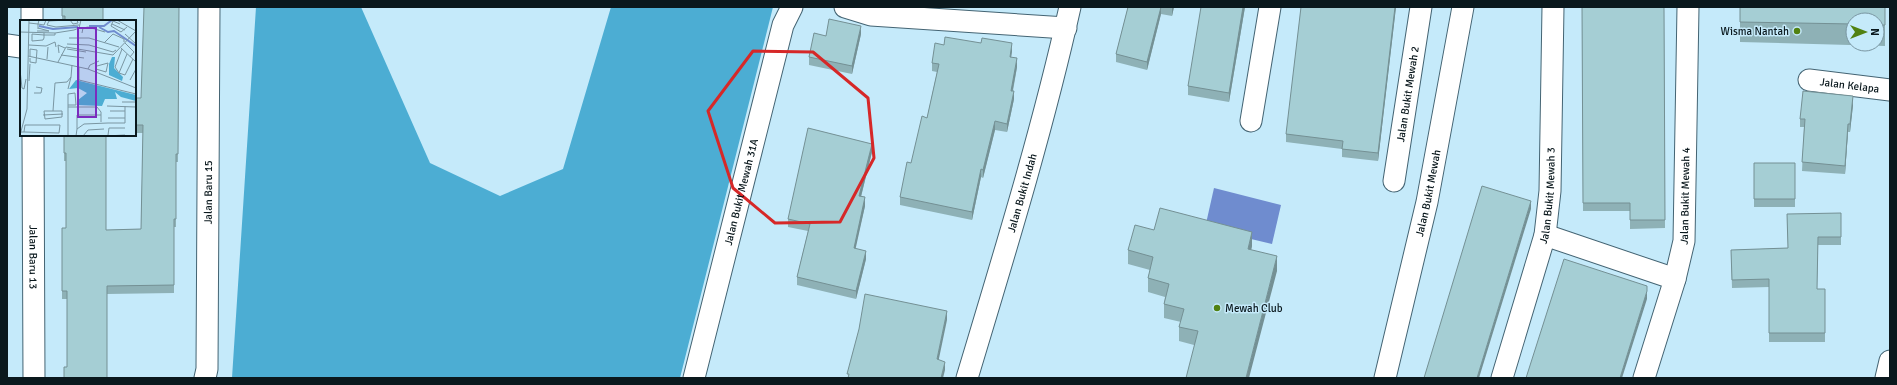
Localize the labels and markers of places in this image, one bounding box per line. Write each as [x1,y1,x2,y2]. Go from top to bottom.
place label: Wisma Nantah [1721,25,1789,38]
marker: Wisma Nantah [1792,26,1802,36]
place label: Mewah Club [1225,302,1283,315]
marker: Mewah Club [1212,303,1222,313]

